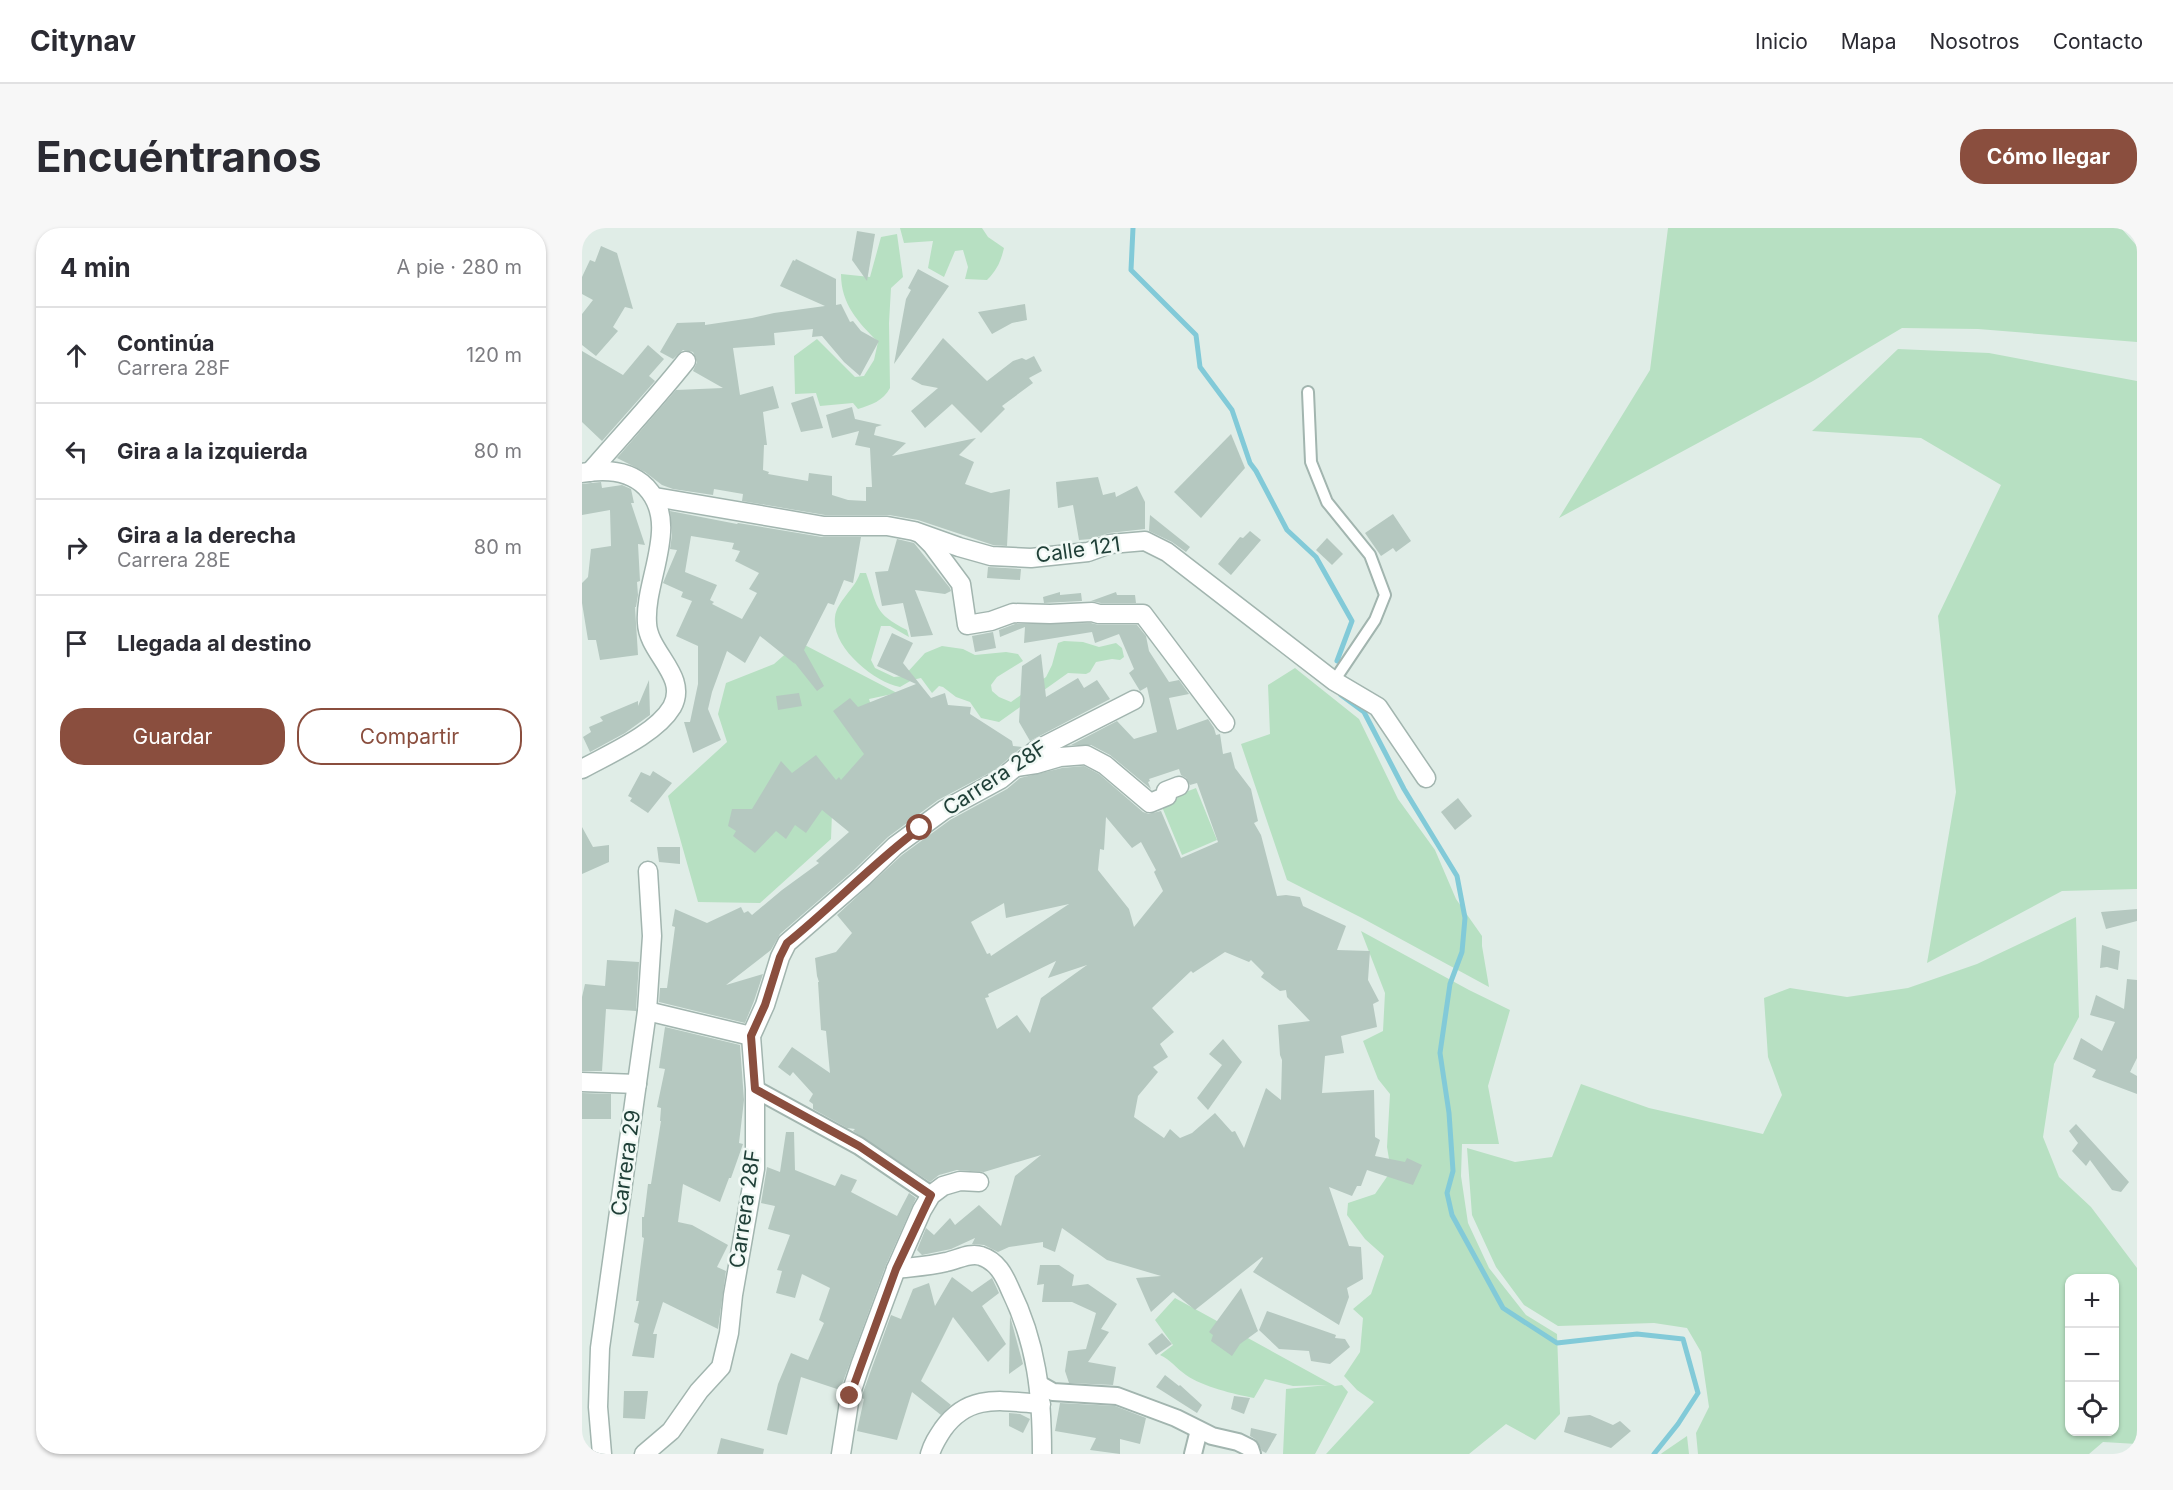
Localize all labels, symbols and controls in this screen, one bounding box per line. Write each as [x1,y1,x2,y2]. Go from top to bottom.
text: Citynav [30,24,136,58]
text: Inicio [1755,29,1808,54]
text: Mapa [1841,29,1896,54]
text: Nosotros [1929,29,2020,54]
text: Contacto [2053,29,2143,54]
button: Cómo llegar [1960,129,2137,184]
text: Encuéntranos [36,131,321,182]
text: 4 min [60,252,131,283]
text: A pie · 280 m [396,255,522,279]
text: Continúa [117,330,215,356]
icon: ahead [60,339,93,372]
text: 120 m [466,343,522,367]
text: Carrera 28F [117,356,230,380]
icon: left [60,435,93,468]
text: Gira a la izquierda [117,438,308,464]
text: 80 m [474,439,522,463]
text: Gira a la derecha [117,522,296,548]
icon: right [60,531,93,564]
street label: Calle 121 [1034,531,1122,568]
text: 80 m [474,535,522,559]
text: Carrera 28E [117,548,231,572]
icon: arrive [60,627,93,660]
text: Llegada al destino [117,630,311,656]
button: Guardar [60,708,285,765]
button: Compartir [297,708,522,765]
street label: Carrera 28F [938,735,1051,820]
route start [906,814,932,840]
street label: Carrera 29 [606,1108,645,1217]
street label: Carrera 28F [724,1148,765,1270]
map controls [2065,1274,2119,1436]
button: + [2065,1274,2119,1328]
button: − [2065,1328,2119,1382]
route end [836,1382,862,1408]
button: locate [2065,1382,2119,1436]

